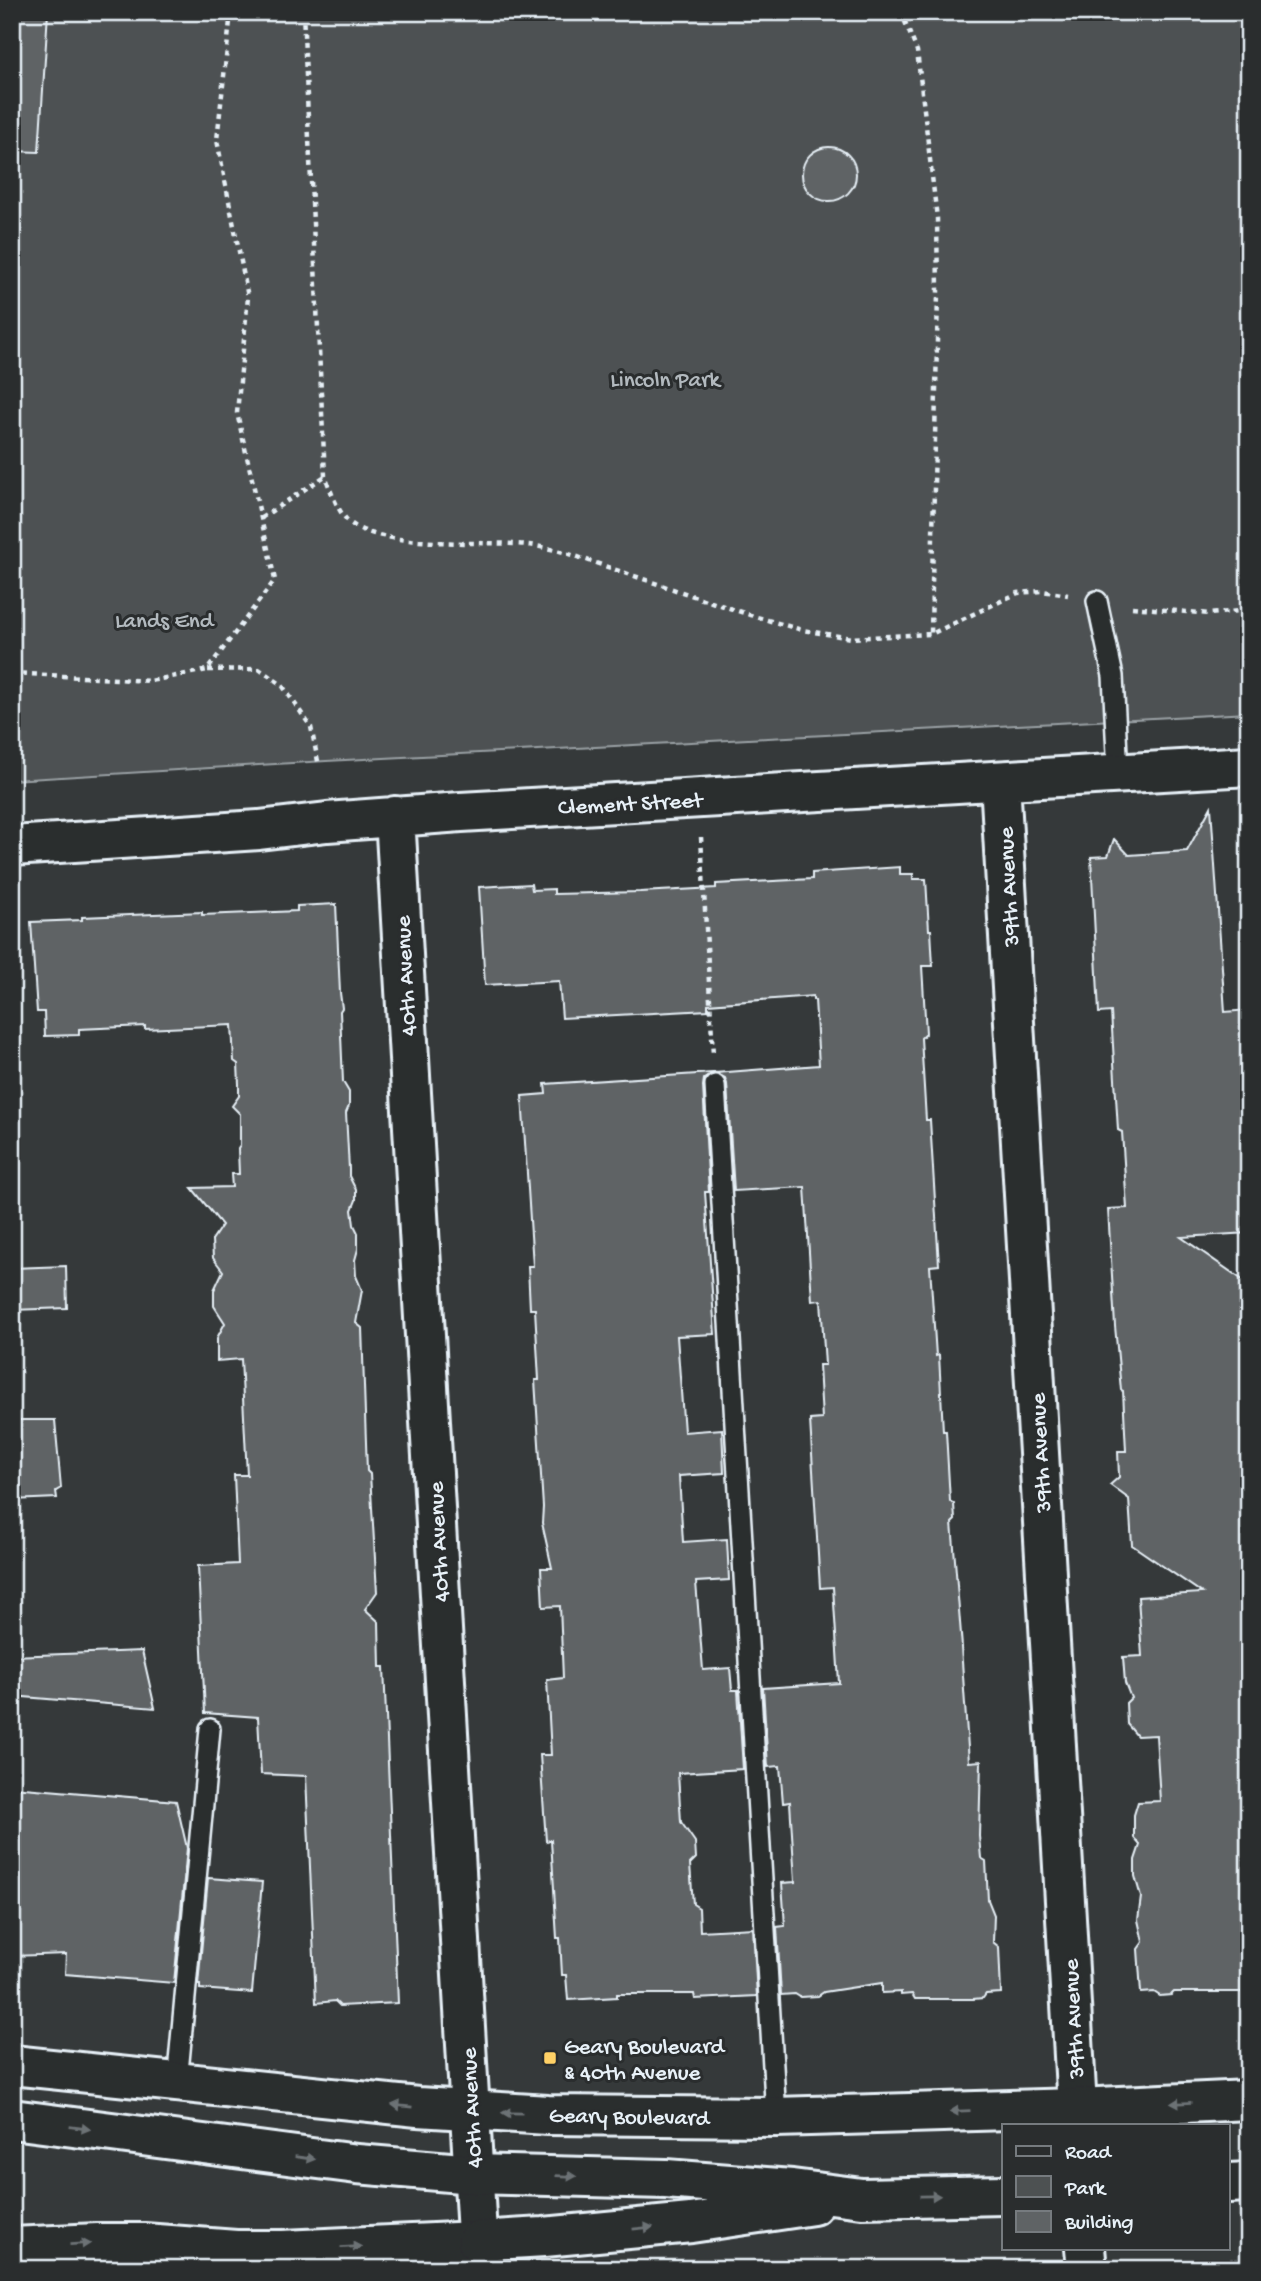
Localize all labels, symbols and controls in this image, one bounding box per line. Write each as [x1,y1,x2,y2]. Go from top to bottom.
park label: Lincoln Park [610,368,722,395]
park label: Lands End [115,609,215,636]
street label: Clement Street [557,788,705,823]
street label: 39th Avenue [994,825,1027,948]
street label: 40th Avenue [391,914,424,1037]
street label: 39th Avenue [1026,1391,1059,1514]
street label: 40th Avenue [424,1480,457,1603]
street label: 39th Avenue [1059,1957,1092,2080]
place label: Geary Boulevard & 40th Avenue [564,2035,726,2088]
street label: 40th Avenue [457,2046,490,2169]
marker: Geary Boulevard & 40th Avenue [542,2050,558,2066]
one-way arrow [1169,2098,1191,2109]
one-way arrow [391,2100,413,2111]
street label: Geary Boulevard [549,2104,711,2133]
one-way arrow [949,2106,971,2117]
one-way arrow [501,2107,523,2118]
one-way arrow [69,2122,91,2133]
legend [1002,2124,1230,2250]
text: Road [1065,2142,1113,2167]
one-way arrow [295,2152,317,2163]
one-way arrow [555,2170,577,2181]
text: Park [1064,2178,1108,2203]
one-way arrow [919,2191,941,2202]
text: Building [1064,2212,1134,2237]
one-way arrow [632,2223,654,2234]
one-way arrow [70,2238,92,2249]
one-way arrow [340,2241,362,2252]

